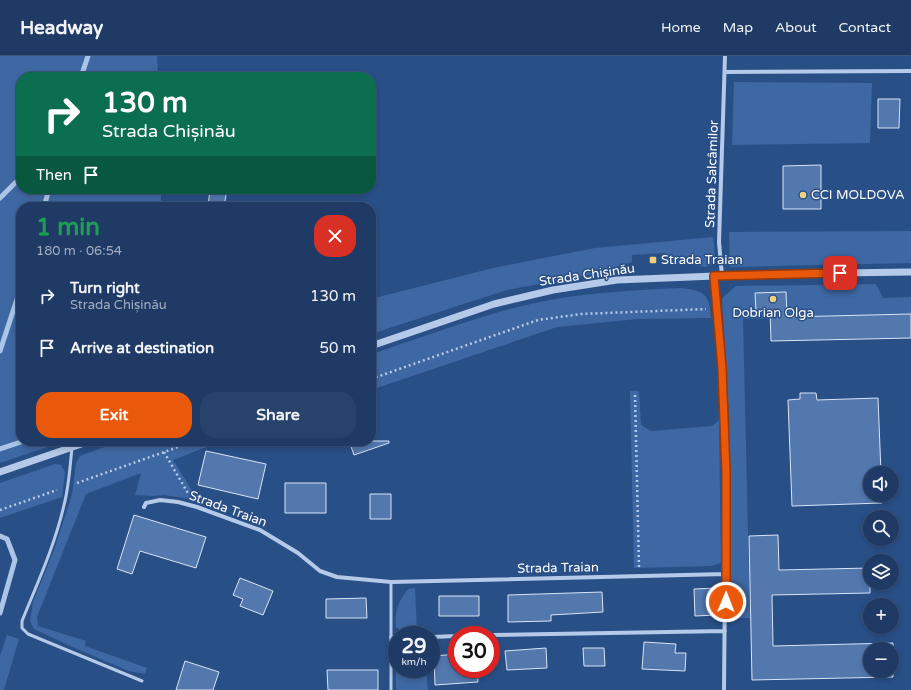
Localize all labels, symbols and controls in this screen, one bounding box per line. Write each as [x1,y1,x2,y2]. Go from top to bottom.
text: Headway [20,17,103,39]
text: Home [661,19,701,36]
text: Map [723,19,753,36]
text: About [775,19,817,36]
text: Contact [839,19,891,36]
text: 130 m [102,86,188,120]
icon: right [36,88,88,140]
text: Strada Chișinău [102,120,236,142]
street label: Strada Salcâmilor [702,120,722,228]
icon: arrive [80,164,102,186]
text: Then [36,166,72,184]
place label: CCI MOLDOVA [811,187,905,203]
marker: CCI MOLDOVA [798,190,808,200]
text: 1 min [36,213,100,242]
button: close [314,215,356,257]
text: 180 m · 06:54 [36,243,122,259]
place label: Strada Traian [661,252,743,268]
marker: Strada Traian [648,255,658,265]
pin [823,256,857,290]
street label: Strada Chișinău [538,260,636,290]
icon: arrive [829,262,851,284]
text: Turn right [70,279,140,297]
icon: right [36,285,58,307]
text: 130 m [310,287,356,305]
marker: Dobrian Olga [768,294,778,304]
text: Strada Chișinău [70,297,167,313]
place label: Dobrian Olga [732,305,814,321]
icon: arrive [36,337,58,359]
text: Arrive at destination [70,339,214,357]
text: 50 m [319,339,356,357]
button: Exit [36,392,192,438]
button: Share [200,392,356,438]
map controls [863,466,899,678]
button: sound [863,466,899,502]
street label: Strada Traian [187,488,269,530]
button: search [863,510,899,546]
button: layers [863,554,899,590]
street label: Strada Traian [517,559,599,577]
position arrow [705,581,747,623]
button: + [863,598,899,634]
speed limit sign: 30 [448,626,500,678]
text: 29 [401,635,427,659]
button: − [863,642,899,678]
text: km/h [401,656,427,668]

